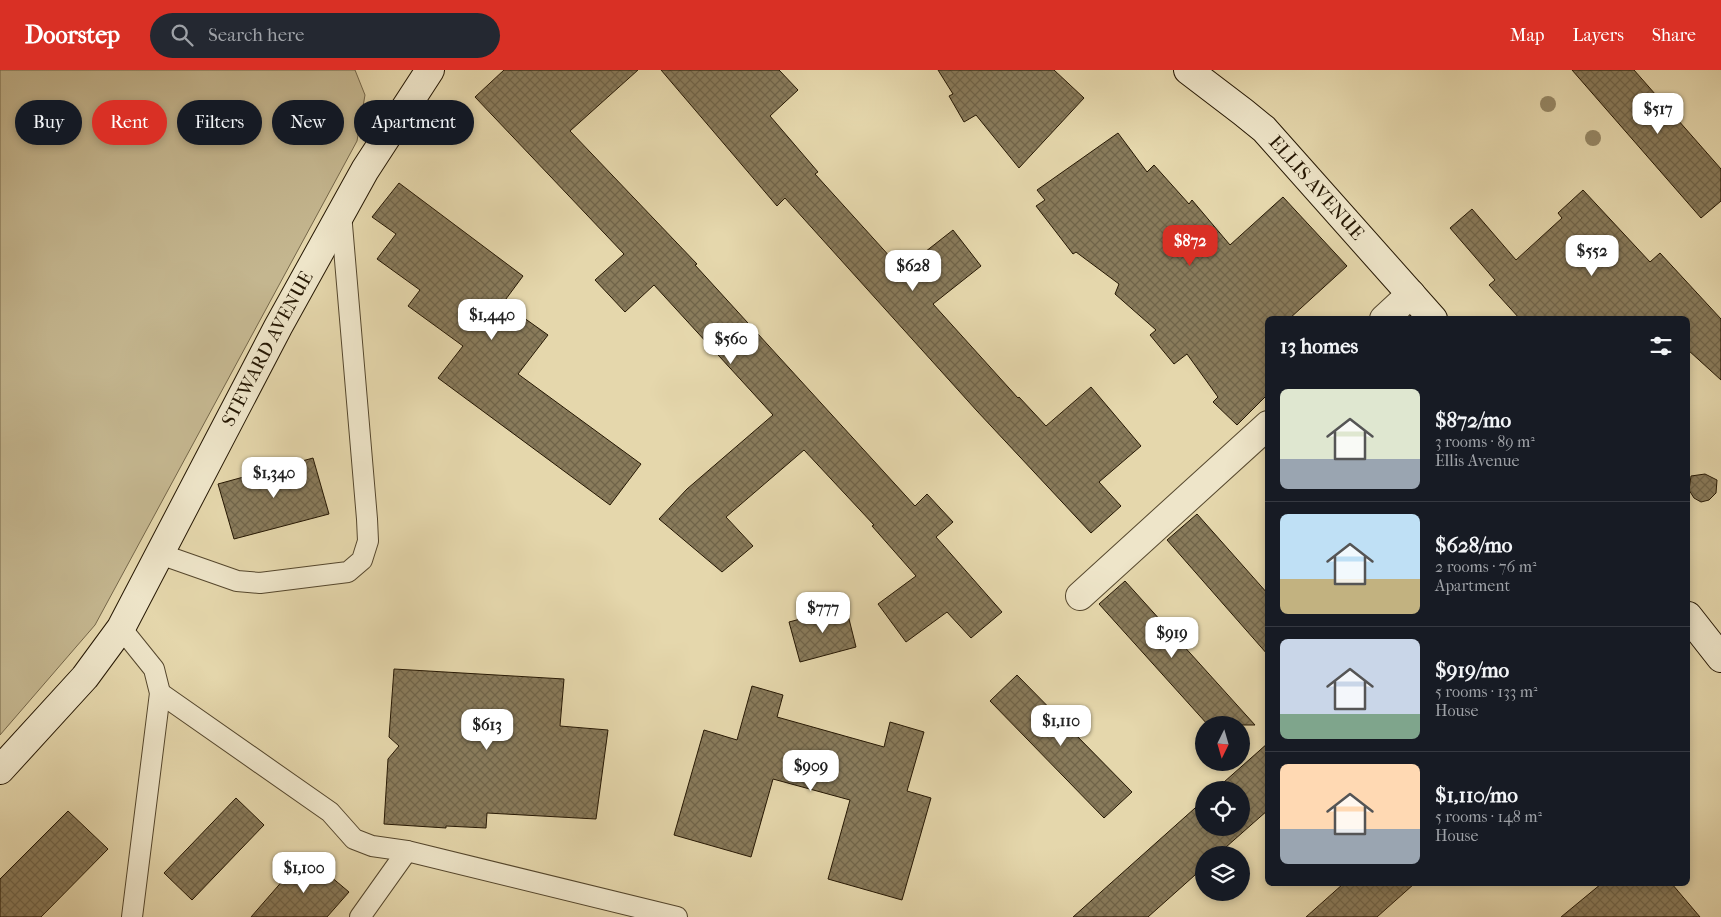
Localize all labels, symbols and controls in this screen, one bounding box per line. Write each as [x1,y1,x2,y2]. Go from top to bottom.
search box [150,13,500,58]
text: Doorstep [25,21,120,49]
icon: search [168,21,196,49]
text: Search here [208,24,304,46]
text: Map [1510,25,1544,46]
text: Layers [1572,25,1624,46]
text: Share [1652,25,1696,46]
pin: $517 [1628,92,1688,135]
text: $517 [1643,99,1673,118]
chip: Buy [15,100,82,145]
chip: Rent [92,100,167,145]
chip: Filters [177,100,262,145]
chip: New [272,100,344,145]
chip: Apartment [354,100,474,145]
street label: ELLIS AVENUE [1264,131,1369,245]
pin: $872 [1160,224,1220,267]
text: $872 [1174,231,1206,250]
pin: $552 [1562,234,1622,277]
text: $552 [1577,241,1607,260]
pin: $628 [883,250,943,292]
text: $628 [896,256,930,275]
street label: STEWARD AVENUE [217,267,318,430]
pin: $1,440 [451,298,533,341]
text: $1,440 [469,305,515,324]
pin: $560 [701,322,761,365]
text: $560 [714,329,748,348]
icon: filters [1647,332,1675,360]
text: 13 homes [1280,334,1358,358]
text: $872/mo [1435,408,1511,432]
icon: home [1320,409,1380,469]
text: 3 rooms · 89 m² [1435,432,1535,451]
text: Ellis Avenue [1435,451,1519,470]
pin: $1,340 [233,456,315,499]
text: $1,340 [253,463,295,482]
text: $628/mo [1435,533,1512,557]
icon: home [1320,534,1380,594]
text: 2 rooms · 76 m² [1435,557,1536,576]
text: Apartment [1435,576,1510,595]
pin: $777 [793,592,853,634]
text: $777 [807,598,839,617]
pin: $919 [1142,616,1202,659]
text: $919 [1156,623,1188,642]
text: $919/mo [1435,658,1509,682]
icon: home [1320,659,1380,719]
text: 5 rooms · 133 m² [1435,682,1538,701]
text: House [1435,701,1478,720]
pin: $1,110 [1020,704,1102,747]
pin: $613 [457,708,517,751]
text: $1,110 [1042,711,1080,730]
text: $613 [472,715,502,734]
north arrow [1195,716,1250,771]
map controls [1195,716,1250,901]
pin: $909 [781,750,841,792]
text: $909 [794,756,828,775]
button: locate [1195,781,1250,836]
text: $1,110/mo [1435,783,1518,807]
icon: home [1320,784,1380,844]
text: 5 rooms · 148 m² [1435,807,1542,826]
text: House [1435,826,1478,845]
button: layers [1195,846,1250,901]
pin: $1,100 [263,852,345,894]
text: $1,100 [283,858,325,877]

